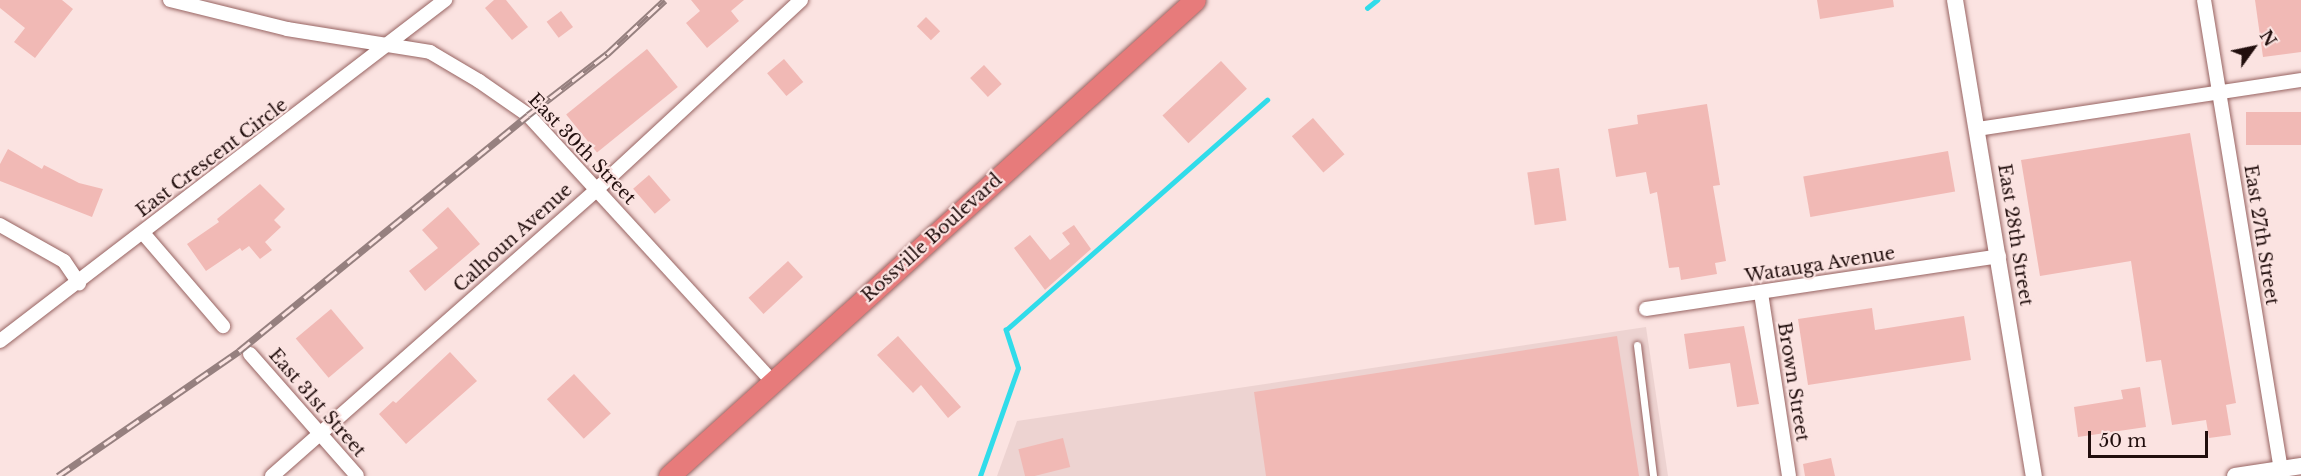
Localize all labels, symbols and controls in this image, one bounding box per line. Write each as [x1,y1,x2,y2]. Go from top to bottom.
north arrow [2223,18,2283,78]
text: N [2256,26,2281,50]
street label: East 30th Street [524,89,640,209]
street label: East Crescent Circle [132,94,292,222]
street label: East 28th Street [1993,162,2037,308]
street label: East 27th Street [2239,163,2283,307]
street label: Rossville Boulevard [857,169,1007,307]
street label: Calhoun Avenue [449,179,577,297]
street label: Watauga Avenue [1743,242,1897,288]
street label: Brown Street [1773,321,1813,443]
street label: East 31st Street [264,344,370,462]
scale bar [2091,419,2211,457]
text: 50 m [2099,430,2147,452]

